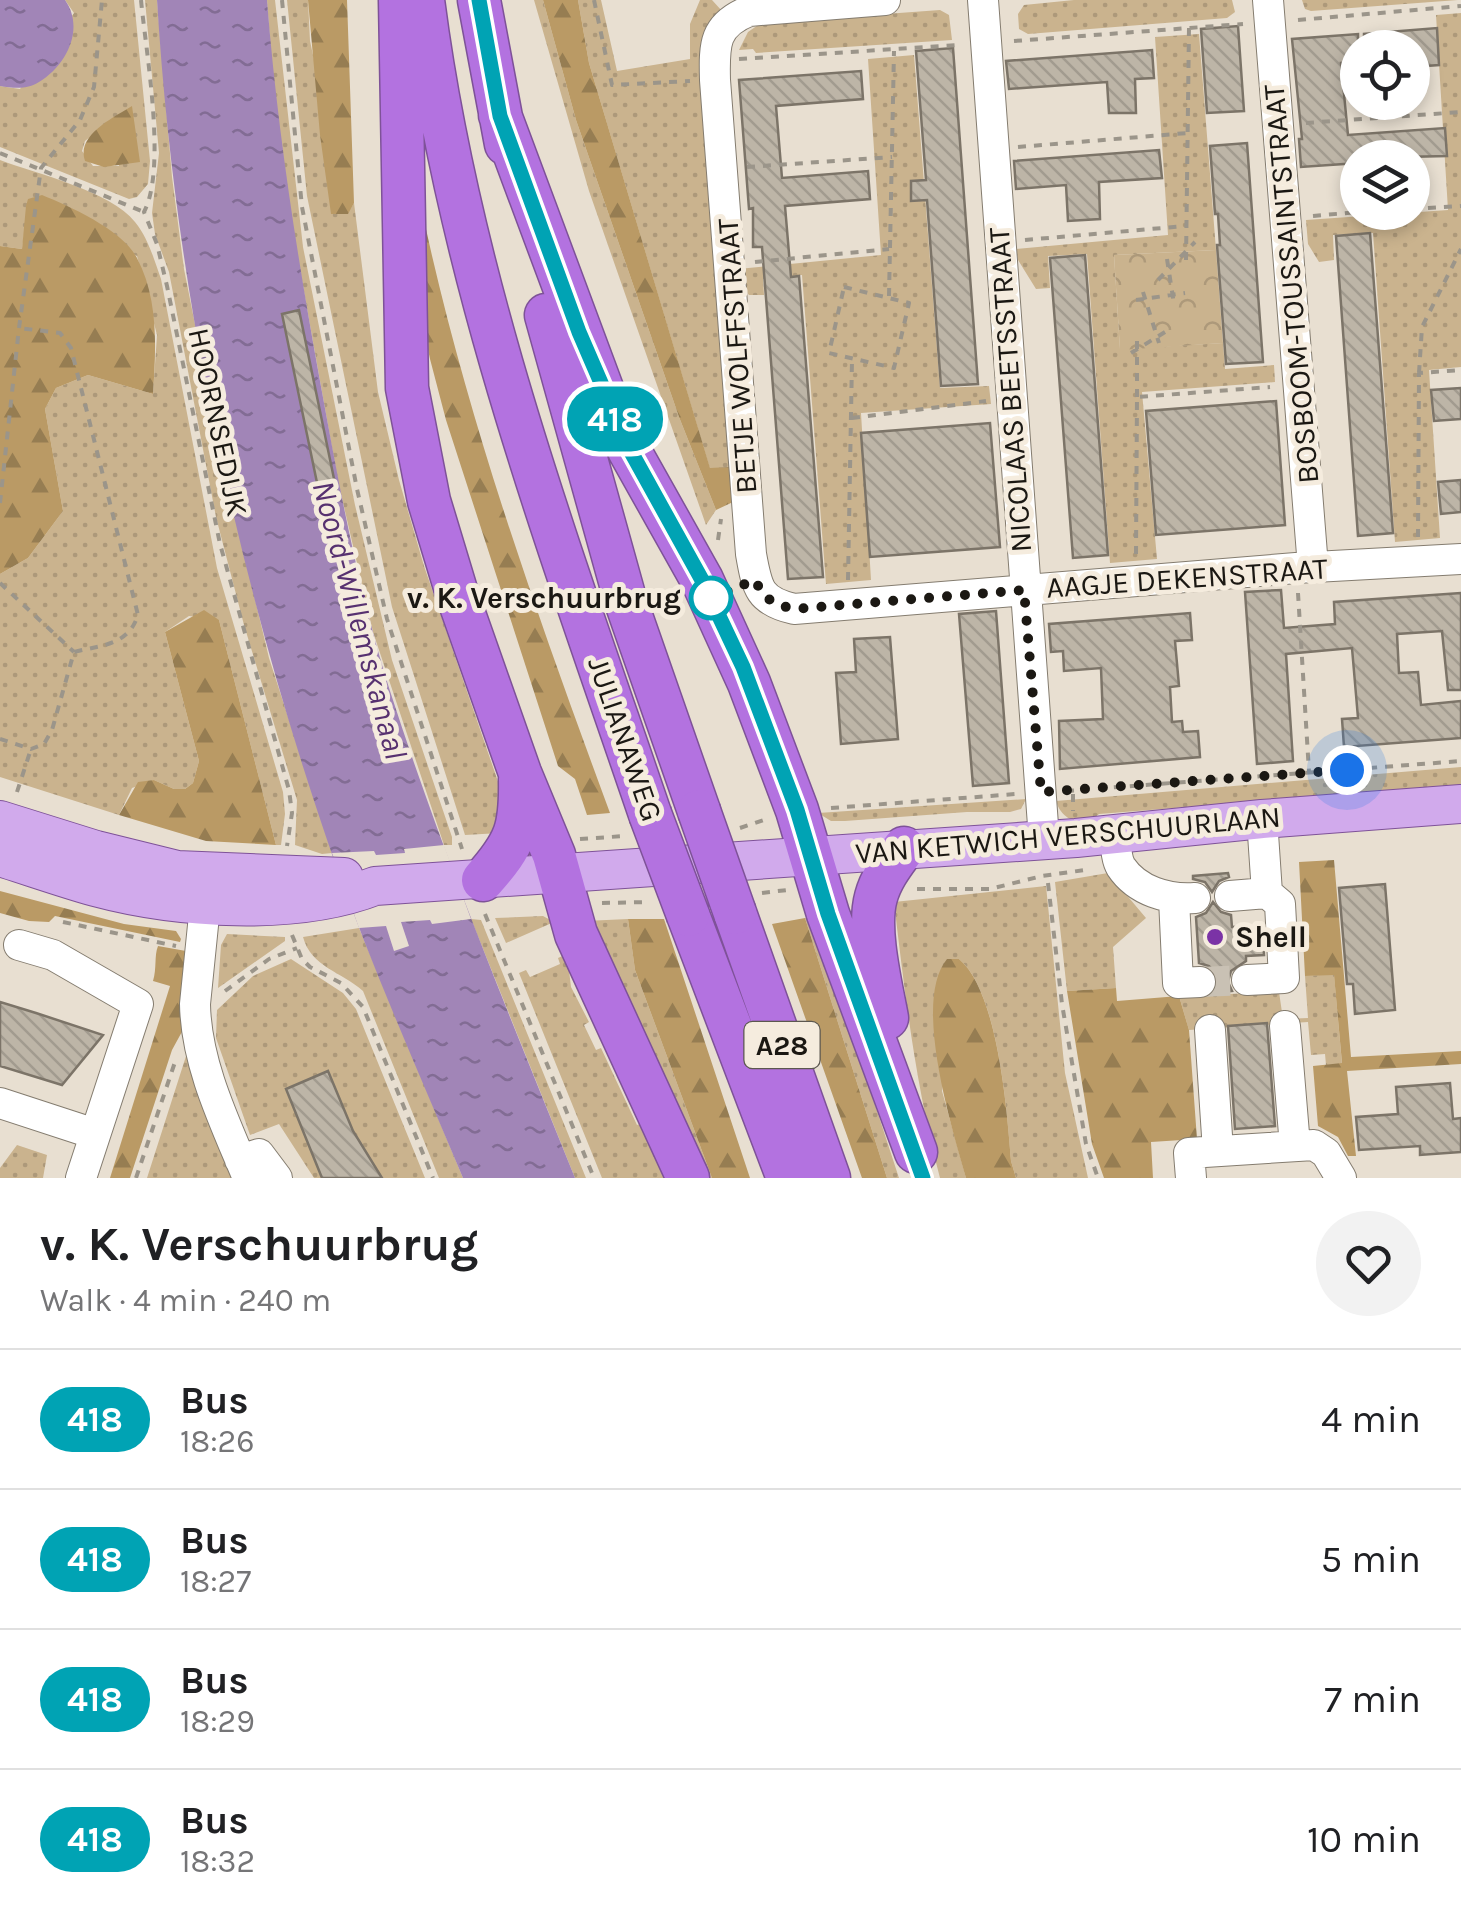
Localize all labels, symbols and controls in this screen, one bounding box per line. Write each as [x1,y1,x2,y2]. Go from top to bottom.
map controls [1340,30,1430,230]
button: locate [1340,30,1430,120]
street label: BOSBOOM-TOUSSAINTSTRAAT [1256,83,1326,485]
button: layers [1340,140,1430,230]
street label: BETJE WOLFFSTRAAT [709,217,765,495]
street label: NICOLAAS BEETSSTRAAT [981,226,1039,554]
street label: HOORNSEDIJK [181,325,255,519]
line badge: 418 [558,386,672,452]
text: 418 [587,399,643,440]
water label: Noord-Willemskanaal [305,477,414,763]
street label: AAGJE DEKENSTRAAT [1045,550,1329,606]
marker: v. K. Verschuurbrug [690,577,732,619]
place label: v. K. Verschuurbrug [407,580,681,616]
street label: JULIANAWEG [580,652,670,826]
your location [1322,745,1372,795]
street label: VAN KETWICH VERSCHUURLAAN [854,798,1282,872]
place label: Shell [1235,919,1307,955]
marker: Shell [1204,926,1226,948]
road number: A28 [744,1022,820,1068]
button: heart [1316,1211,1421,1316]
text: v. K. Verschuurbrug [40,1216,479,1272]
text: Walk · 4 min · 240 m [40,1282,331,1319]
text: Bus [180,1378,249,1423]
text: 4 min [1321,1397,1421,1442]
text: 418 [67,1399,123,1440]
text: 18:26 [180,1423,254,1460]
text: Bus [180,1518,249,1563]
text: 5 min [1321,1537,1421,1582]
text: 418 [67,1539,123,1580]
text: 18:27 [180,1563,251,1600]
text: Bus [180,1658,249,1703]
text: 7 min [1324,1677,1421,1722]
text: 418 [67,1679,123,1720]
text: 18:29 [180,1703,255,1740]
text: Bus [180,1798,249,1843]
text: 10 min [1307,1817,1421,1862]
text: 418 [67,1819,123,1860]
text: 18:32 [180,1843,255,1880]

